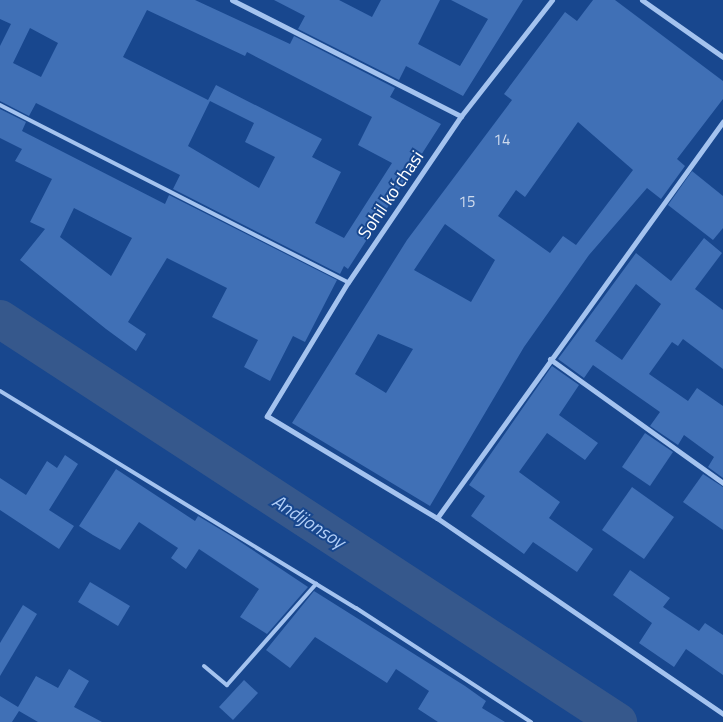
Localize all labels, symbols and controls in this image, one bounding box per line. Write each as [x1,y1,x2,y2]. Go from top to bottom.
house number: 14 [494,131,510,149]
street label: Sohil koʻchasi [354,147,428,243]
house number: 15 [459,193,475,211]
water label: Andijonsoy [268,489,350,553]

